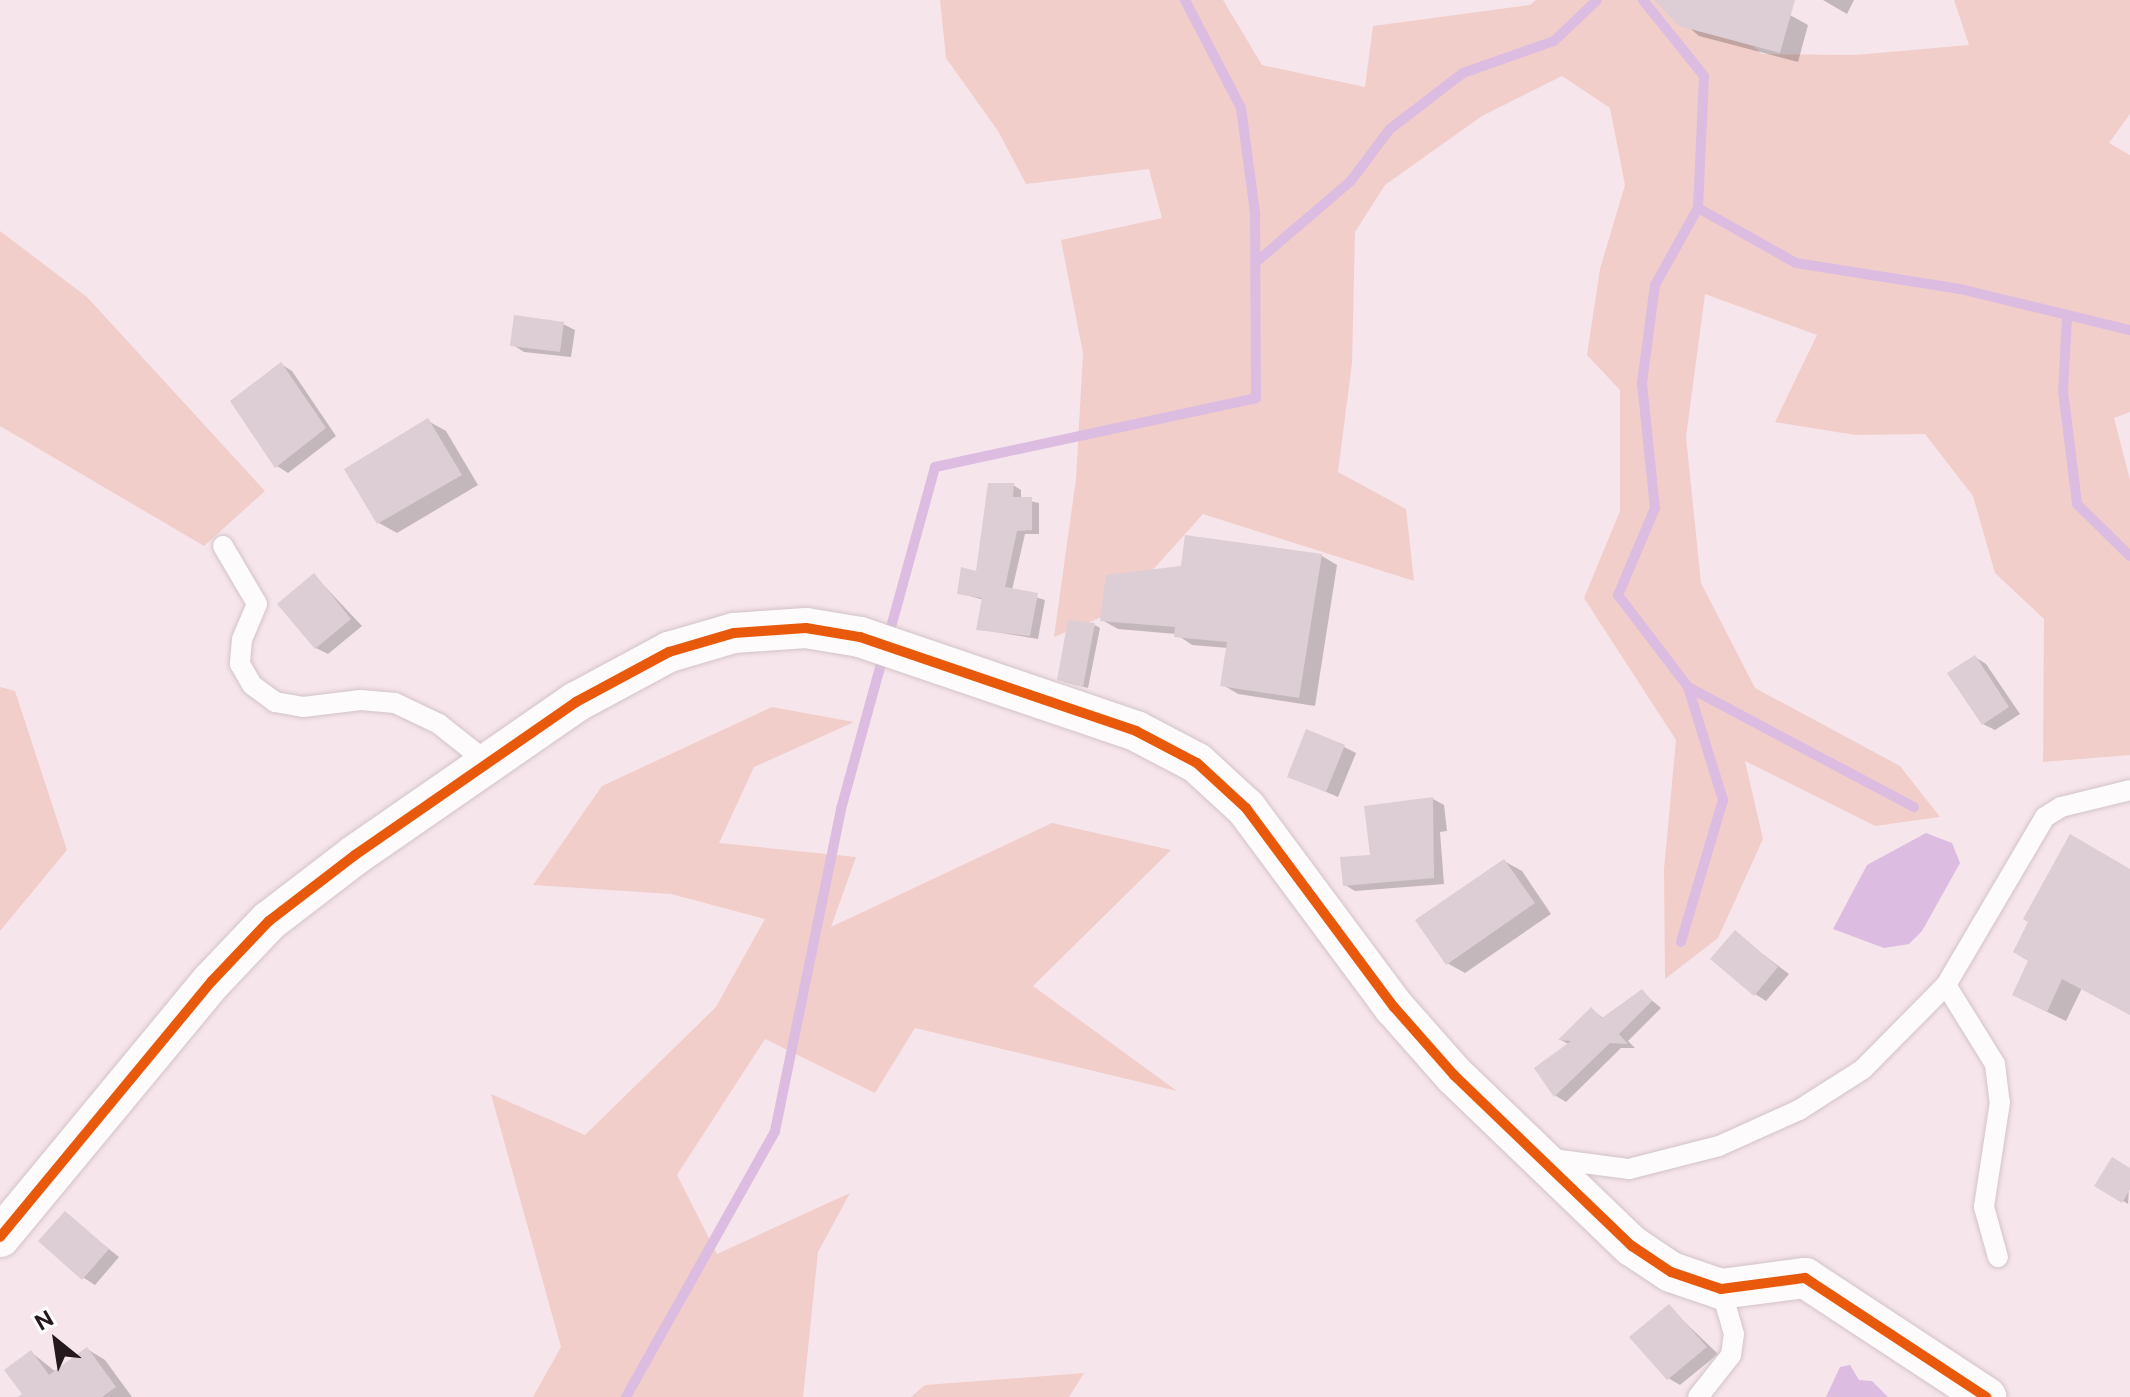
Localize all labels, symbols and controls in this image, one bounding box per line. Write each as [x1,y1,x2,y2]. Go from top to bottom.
north arrow [16,1301,96,1381]
text: N [30,1305,58,1336]

